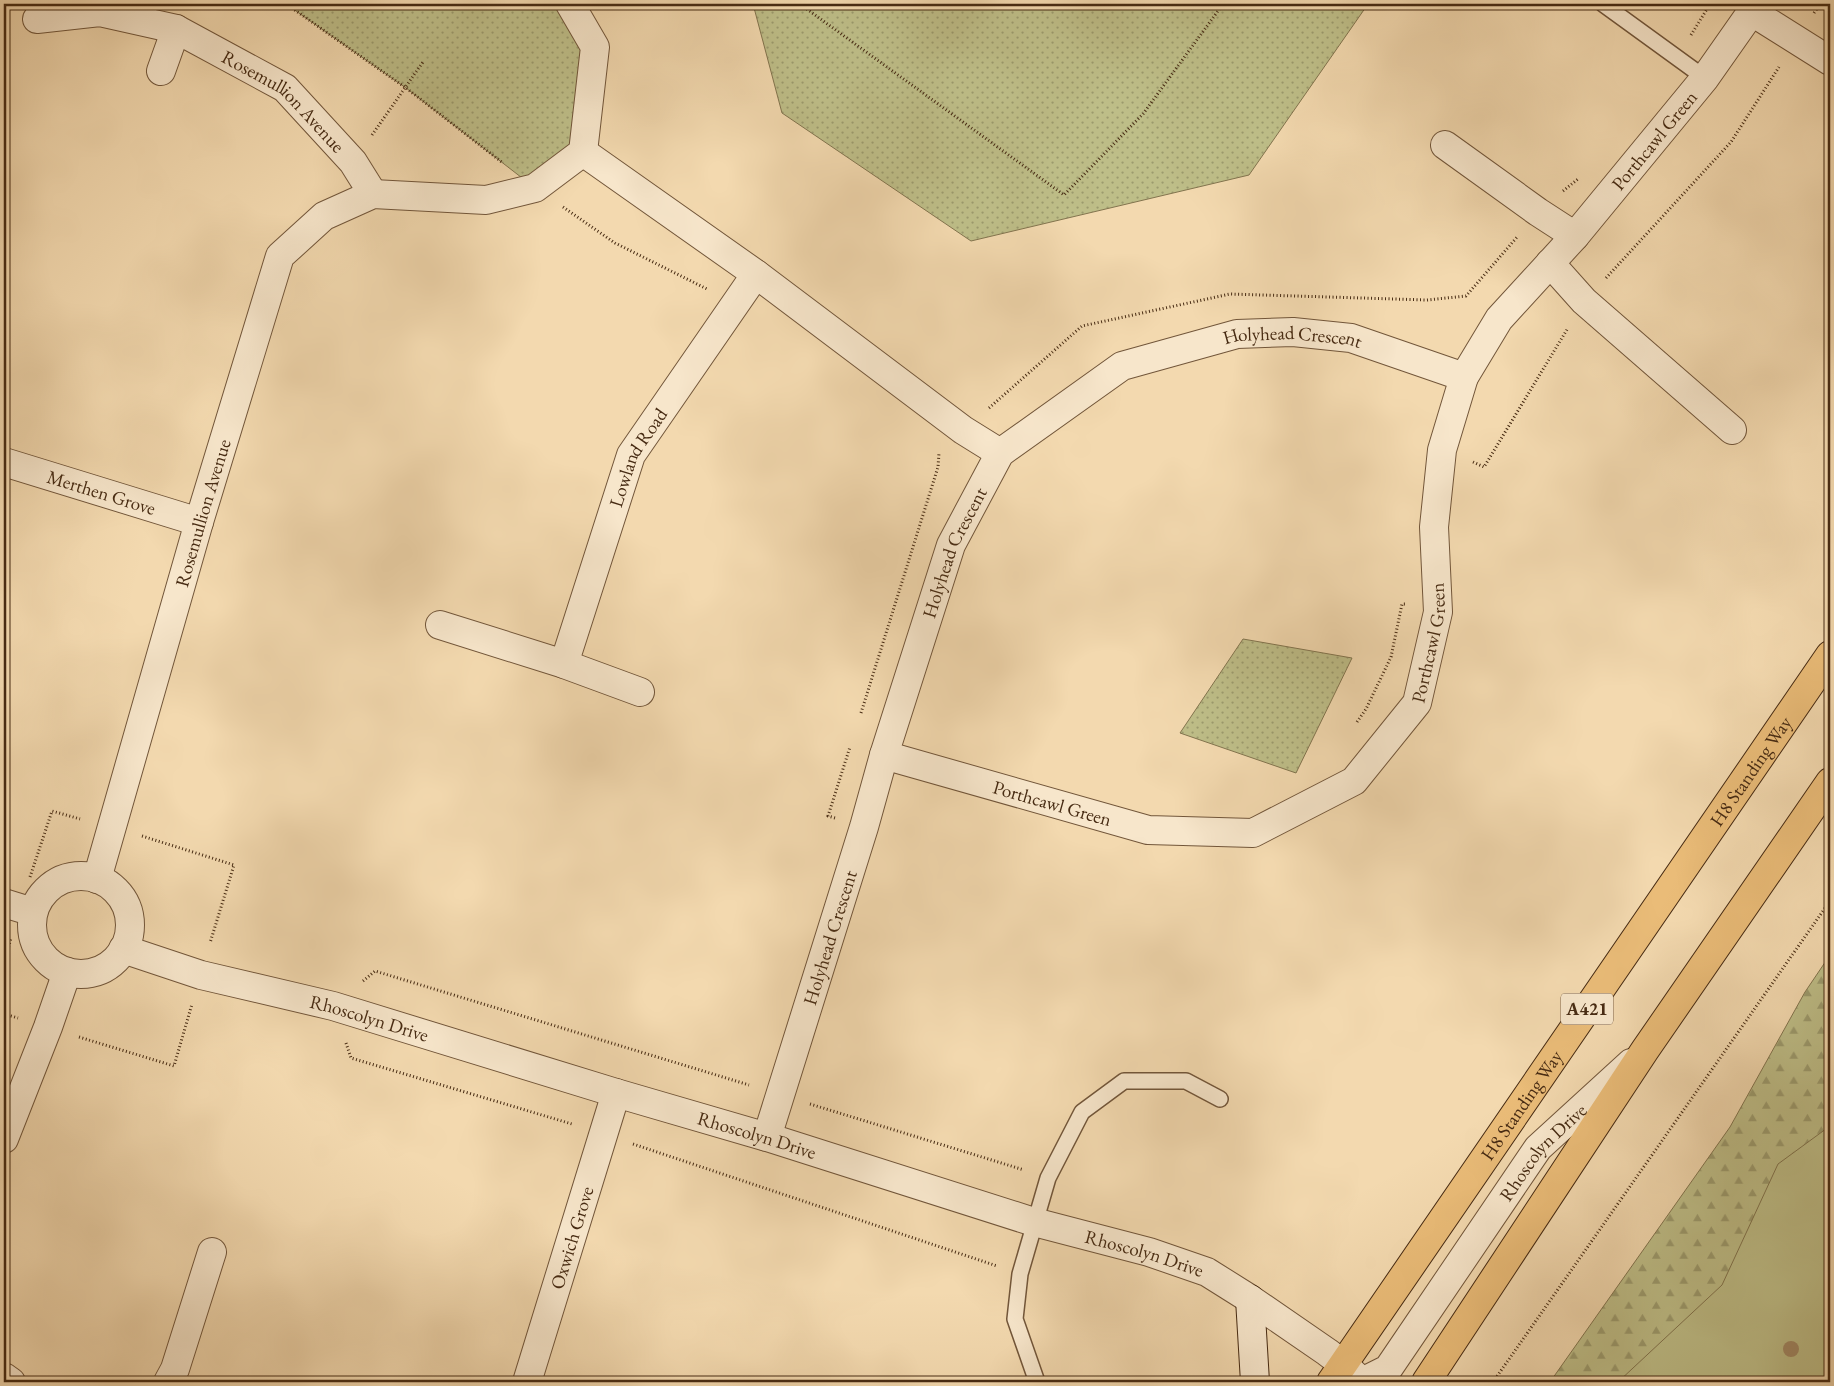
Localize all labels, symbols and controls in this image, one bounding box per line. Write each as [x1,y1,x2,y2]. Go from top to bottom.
street label: Rosemullion Avenue [218,44,350,158]
street label: Porthcawl Green [1606,85,1703,195]
street label: Holyhead Crescent [1220,320,1366,354]
street label: Lowland Road [603,403,673,510]
street label: Rosemullion Avenue [169,436,237,590]
street label: Merthen Grove [44,464,159,521]
street label: Holyhead Crescent [916,483,993,621]
street label: Porthcawl Green [1405,582,1451,705]
street label: H8 Standing Way [1704,711,1798,831]
street label: Porthcawl Green [990,775,1114,832]
street label: Holyhead Crescent [797,867,863,1008]
street label: Rhoscolyn Drive [307,989,432,1048]
road number: A421 [1561,994,1613,1024]
street label: H8 Standing Way [1475,1045,1569,1165]
street label: Rhoscolyn Drive [1494,1098,1592,1206]
street label: Rhoscolyn Drive [695,1105,819,1165]
street label: Oxwich Grove [544,1183,600,1292]
street label: Rhoscolyn Drive [1082,1224,1207,1283]

